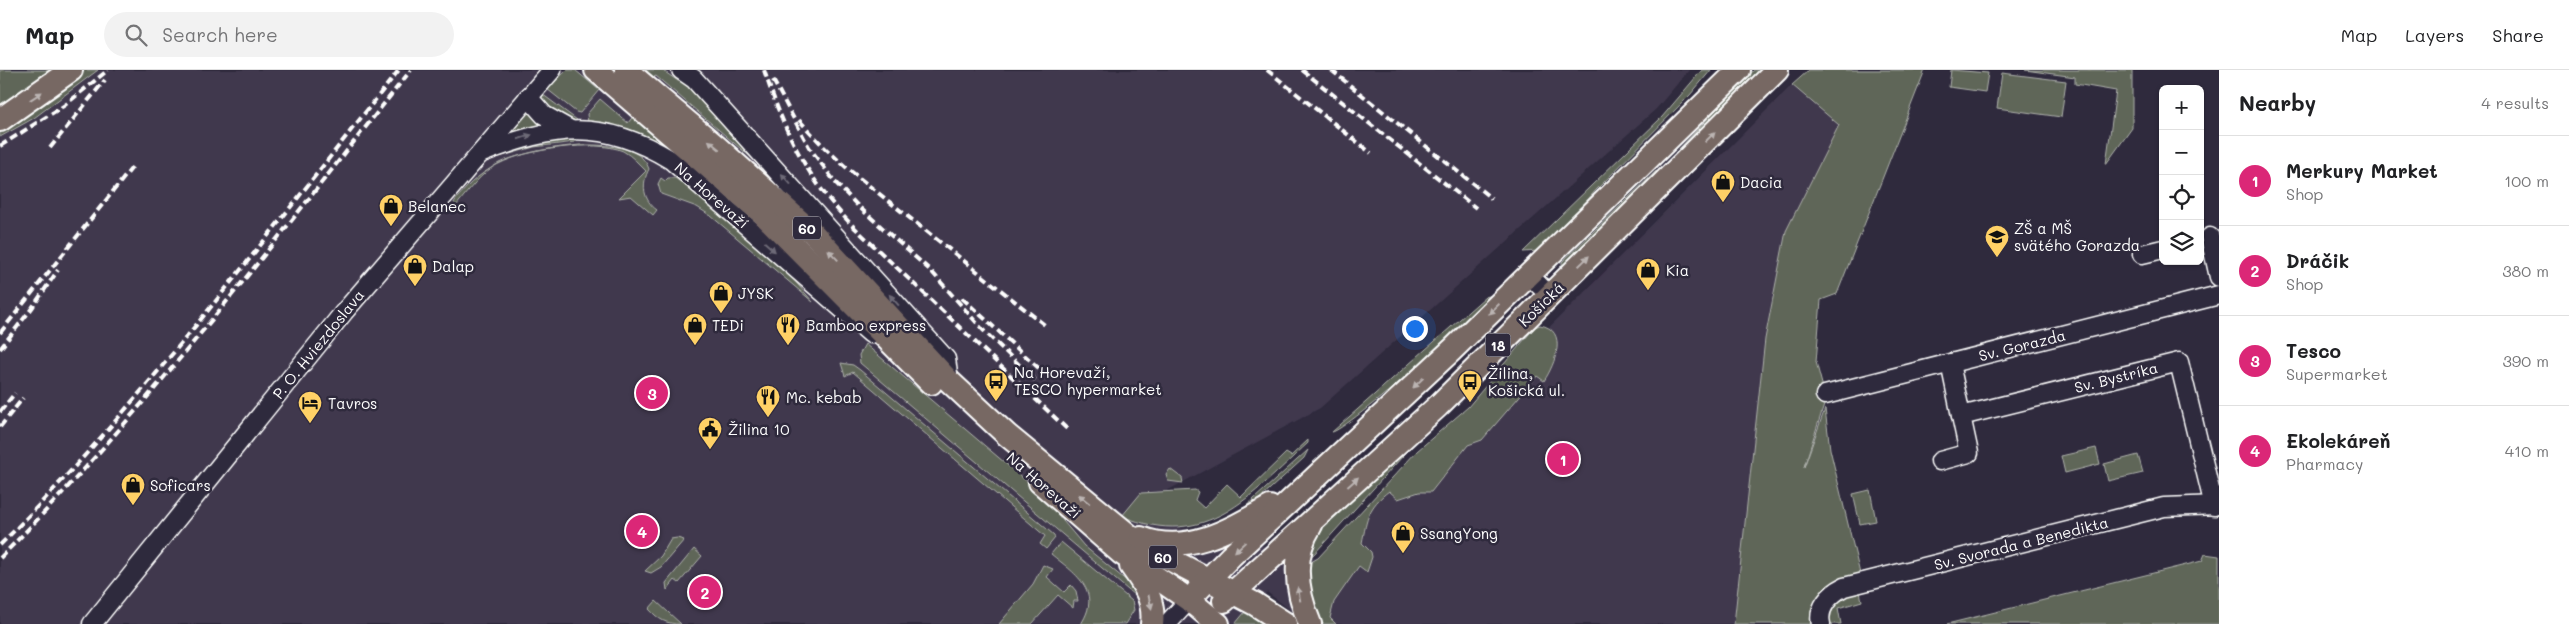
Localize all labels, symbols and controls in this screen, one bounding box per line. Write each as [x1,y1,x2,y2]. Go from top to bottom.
search box [104,12,454,57]
text: Map [25,19,74,50]
icon: search [122,21,150,49]
text: Search here [162,22,278,47]
text: Map [2341,23,2377,47]
text: Layers [2405,23,2464,47]
text: Share [2492,23,2544,47]
map controls [2159,85,2204,265]
button: + [2159,85,2204,130]
text: Nearby [2239,89,2316,116]
one-way arrow [30,91,43,101]
text: 4 results [2481,92,2549,113]
button: − [2159,130,2204,175]
one-way arrow [1704,131,1716,143]
one-way arrow [518,133,533,141]
one-way arrow [708,139,721,150]
street label: Na Horevaží [671,157,753,233]
text: Merkury Market [2286,158,2438,183]
shop icon: Dacia [1710,169,1736,203]
text: 1 [2251,170,2259,191]
text: 100 m [2504,170,2549,191]
one-way arrow [780,172,791,185]
place label: Dacia [1740,172,1782,192]
button: locate [2159,175,2204,220]
text: Shop [2286,183,2323,204]
shop icon: Belanec [378,193,404,227]
place label: Belanec [408,196,466,216]
road number: 60 [793,216,821,240]
place label: ZŠ a MŠ svätého Gorazda [2014,218,2140,255]
button: layers [2159,220,2204,265]
school or university icon: ZŠ a MŠ svätého Gorazda [1984,224,2010,258]
one-way arrow [764,241,776,253]
text: Dráčik [2286,248,2349,273]
one-way arrow [827,249,839,261]
shop icon: Dalap [402,253,428,287]
one-way arrow [1578,255,1590,267]
place label: Dalap [432,256,474,276]
shop icon: Kia [1635,257,1661,291]
place label: Kia [1666,260,1689,280]
text: 2 [2251,260,2259,281]
text: 380 m [2502,260,2549,281]
text: Shop [2286,273,2323,294]
street label: Košická [1514,277,1568,331]
shop icon: JYSK [708,280,734,314]
place label: JYSK [738,283,774,303]
street label: P. O. Hviezdoslava [268,285,368,403]
one-way arrow [888,294,900,306]
one-way arrow [1489,303,1501,315]
shop icon: TEDi [682,312,708,346]
restaurant icon: Bamboo express [775,312,801,346]
place label: TEDi [712,315,744,335]
place label: Bamboo express [806,315,926,335]
your location [1402,316,1428,342]
street label: Sv. Gorazda [1976,325,2068,365]
road number: 18 [1486,334,1510,356]
text: Tesco [2286,338,2341,363]
text: 3 [2250,350,2260,371]
text: 390 m [2502,350,2549,371]
street label: Sv. Bystríka [2072,357,2160,397]
place label: Na Horevaží, TESCO hypermarket [1014,362,1162,399]
place label: Žilina, Košická ul. [1488,363,1565,400]
text: Supermarket [2286,363,2388,384]
bus stop icon: Na Horevaží, TESCO hypermarket [983,368,1009,402]
bus stop icon: Žilina, Košická ul. [1457,369,1483,403]
pin: 3 [636,374,668,412]
one-way arrow [1413,377,1425,389]
restaurant icon: Mc. kebab [755,384,781,418]
place label: Mc. kebab [786,387,862,407]
hotel icon: Tavros [297,390,323,424]
place label: Tavros [328,393,377,413]
public building icon: Žilina 10 [697,416,723,450]
place label: Žilina 10 [728,419,789,439]
text: Ekolekáreň [2286,428,2390,453]
pin: 1 [1547,440,1579,478]
text: 4 [2250,440,2260,461]
text: 410 m [2505,440,2549,461]
street label: Na Horevaží [1003,447,1085,523]
text: Pharmacy [2286,453,2363,474]
shop icon: Soficars [120,472,146,506]
place label: Soficars [150,475,211,495]
one-way arrow [1347,476,1359,488]
one-way arrow [1078,494,1090,505]
pin: 4 [626,512,658,550]
street label: Sv. Svorada a Benedikta [1932,512,2110,574]
shop icon: SsangYong [1390,520,1416,554]
place label: SsangYong [1420,523,1498,543]
one-way arrow [1235,541,1247,553]
road number: 60 [1149,546,1177,568]
pin: 2 [689,573,721,611]
one-way arrow [1295,585,1303,601]
one-way arrow [1146,594,1154,609]

